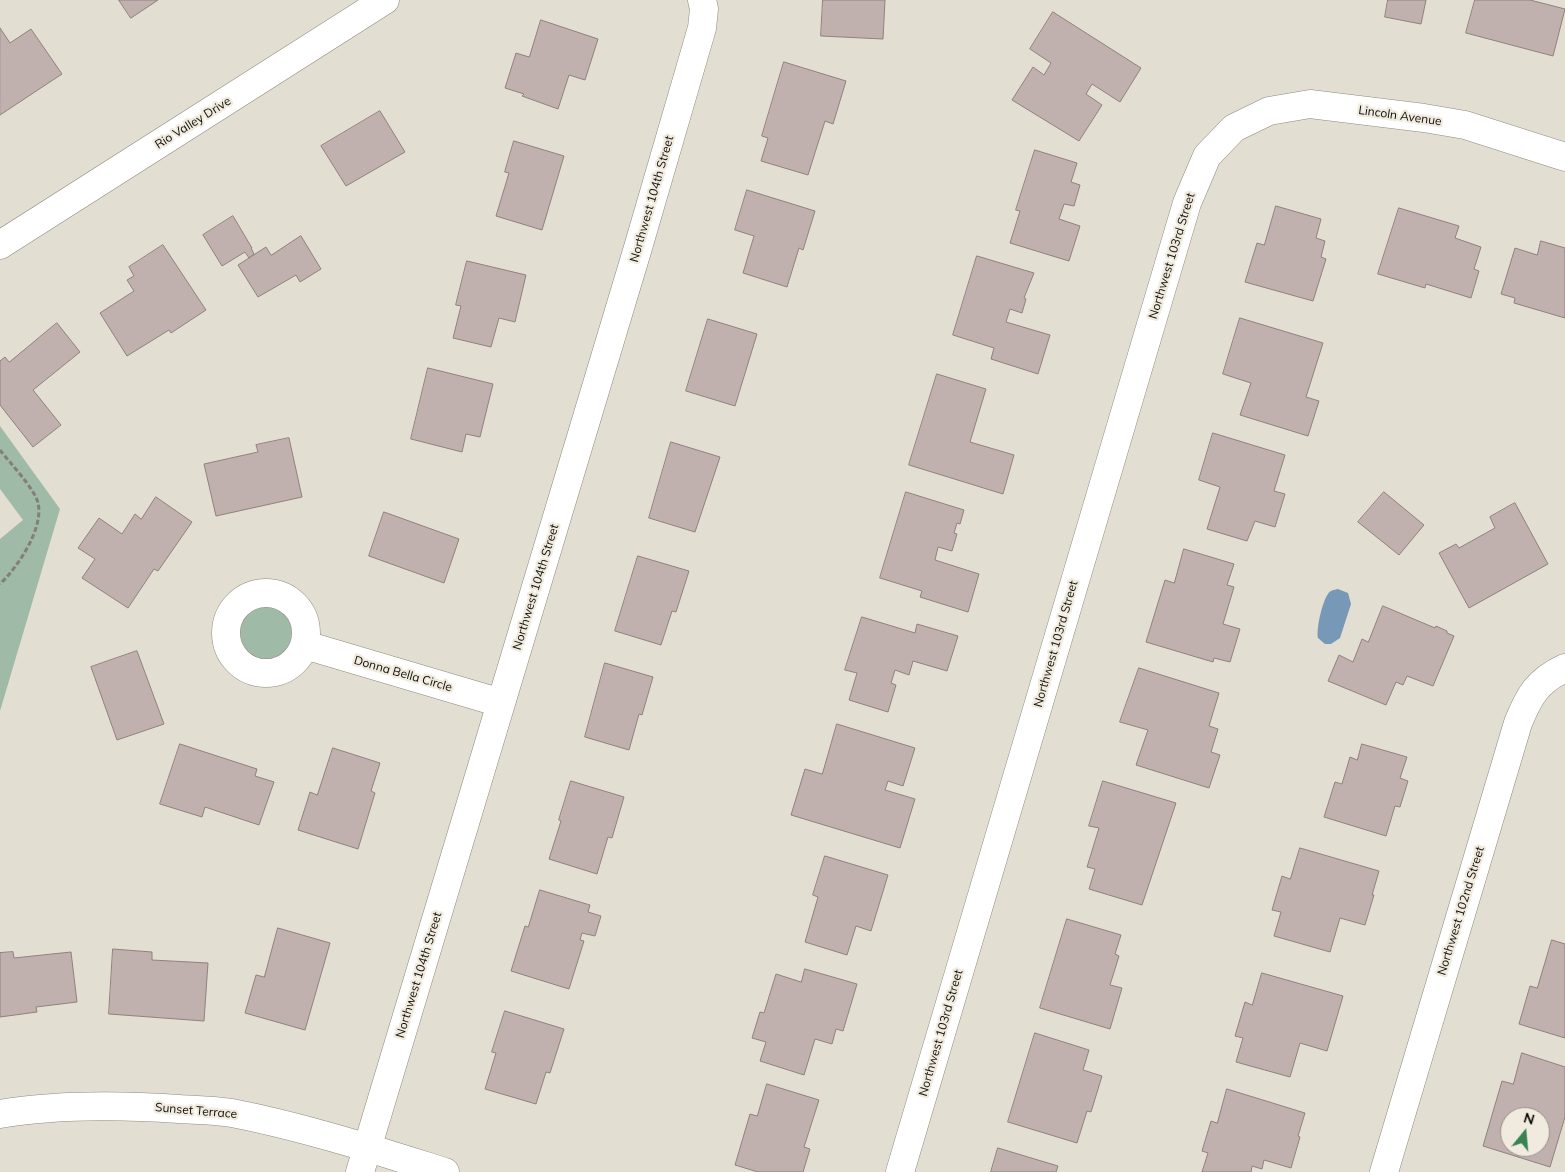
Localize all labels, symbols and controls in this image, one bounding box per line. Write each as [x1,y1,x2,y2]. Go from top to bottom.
street label: Rio Valley Drive [152,94,234,152]
street label: Lincoln Avenue [1357,103,1443,129]
street label: Northwest 104th Street [627,134,677,264]
street label: Northwest 103rd Street [1146,191,1198,321]
street label: Northwest 104th Street [510,522,562,652]
street label: Northwest 103rd Street [1031,579,1081,709]
street label: Donna Bella Circle [352,653,454,695]
street label: Northwest 102nd Street [1435,845,1487,977]
street label: Northwest 104th Street [393,910,445,1040]
street label: Northwest 103rd Street [916,968,966,1098]
street label: Sunset Terrace [154,1100,238,1122]
north arrow [1500,1107,1550,1157]
text: N [1521,1108,1537,1129]

